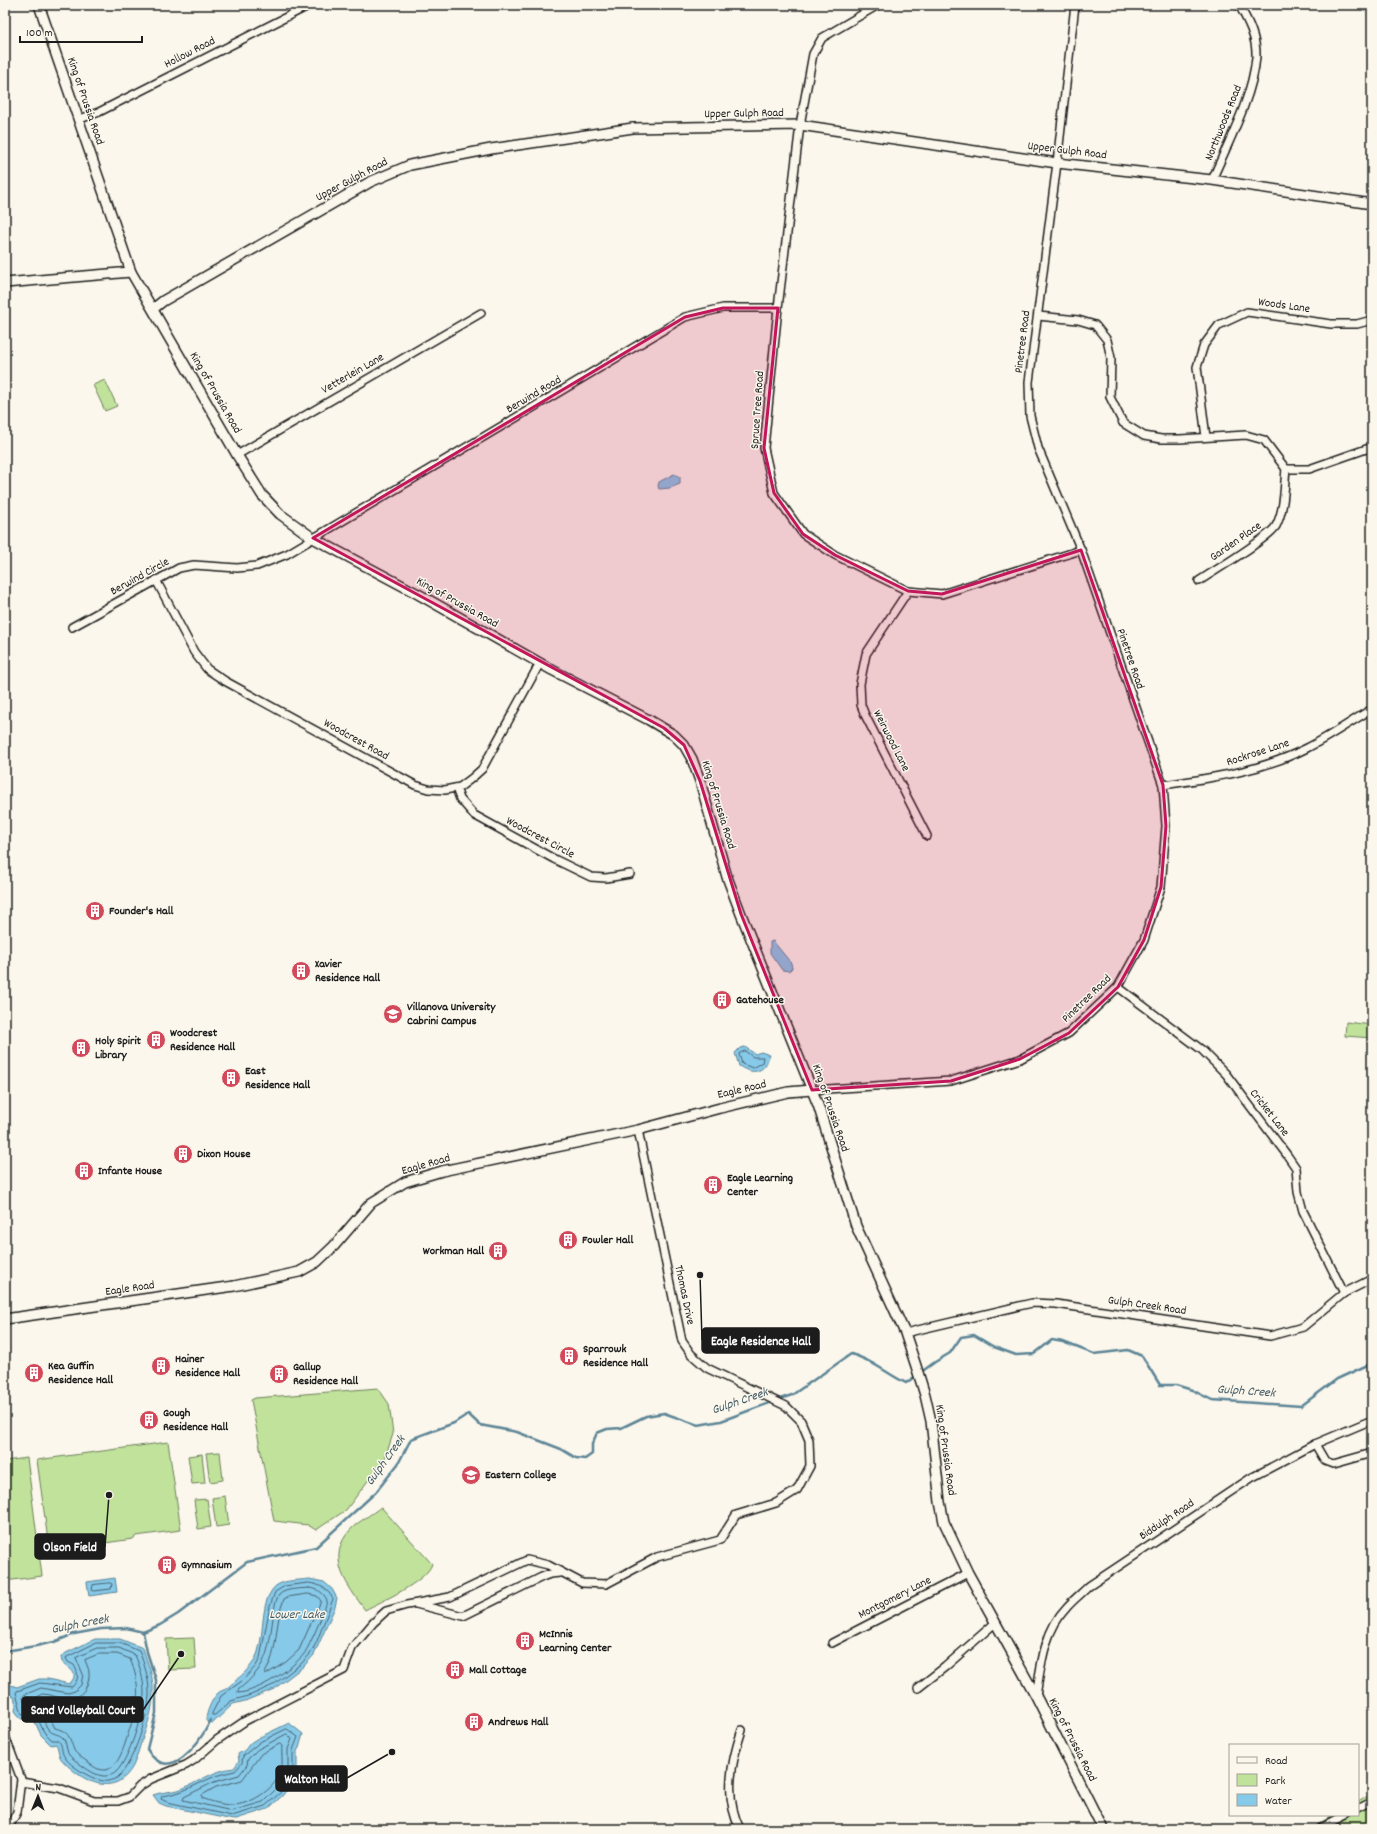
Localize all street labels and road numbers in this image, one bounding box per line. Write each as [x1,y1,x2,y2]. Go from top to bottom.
street label: Hollow Road [161,33,219,73]
street label: King of Prussia Road [62,55,108,147]
street label: Northwoods Road [1201,83,1247,163]
street label: Upper Gulph Road [704,105,784,123]
street label: Upper Gulph Road [1026,138,1108,164]
street label: Upper Gulph Road [313,154,391,206]
street label: Woods Lane [1257,294,1311,318]
street label: Pinetree Road [1011,310,1035,374]
street label: King of Prussia Road [185,349,245,437]
street label: Vetterlein Lane [319,349,387,399]
street label: Spruce Tree Road [747,370,769,450]
street label: Berwind Road [503,372,565,418]
street label: Garden Place [1207,518,1265,566]
street label: Berwind Circle [108,554,172,600]
street label: King of Prussia Road [413,573,501,633]
street label: Pinetree Road [1112,626,1148,692]
street label: Weirwood Lane [868,707,914,775]
street label: Woodcrest Road [320,715,392,765]
street label: Rockrose Lane [1224,735,1292,771]
street label: King of Prussia Road [696,759,740,851]
street label: Woodcrest Circle [503,813,577,863]
street label: Pinetree Road [1058,971,1116,1027]
street label: King of Prussia Road [807,1062,853,1154]
street label: Eagle Road [716,1076,768,1104]
street label: Cricket Lane [1245,1086,1293,1140]
street label: Eagle Road [400,1150,452,1180]
street label: Thomas Drive [669,1264,699,1326]
street label: Eagle Road [104,1277,156,1301]
street label: Gulph Creek Road [1107,1292,1187,1320]
street label: King of Prussia Road [930,1403,960,1497]
street label: Biddulph Road [1136,1495,1198,1545]
street label: Montgomery Lane [856,1572,934,1624]
street label: King of Prussia Road [1044,1695,1100,1785]

